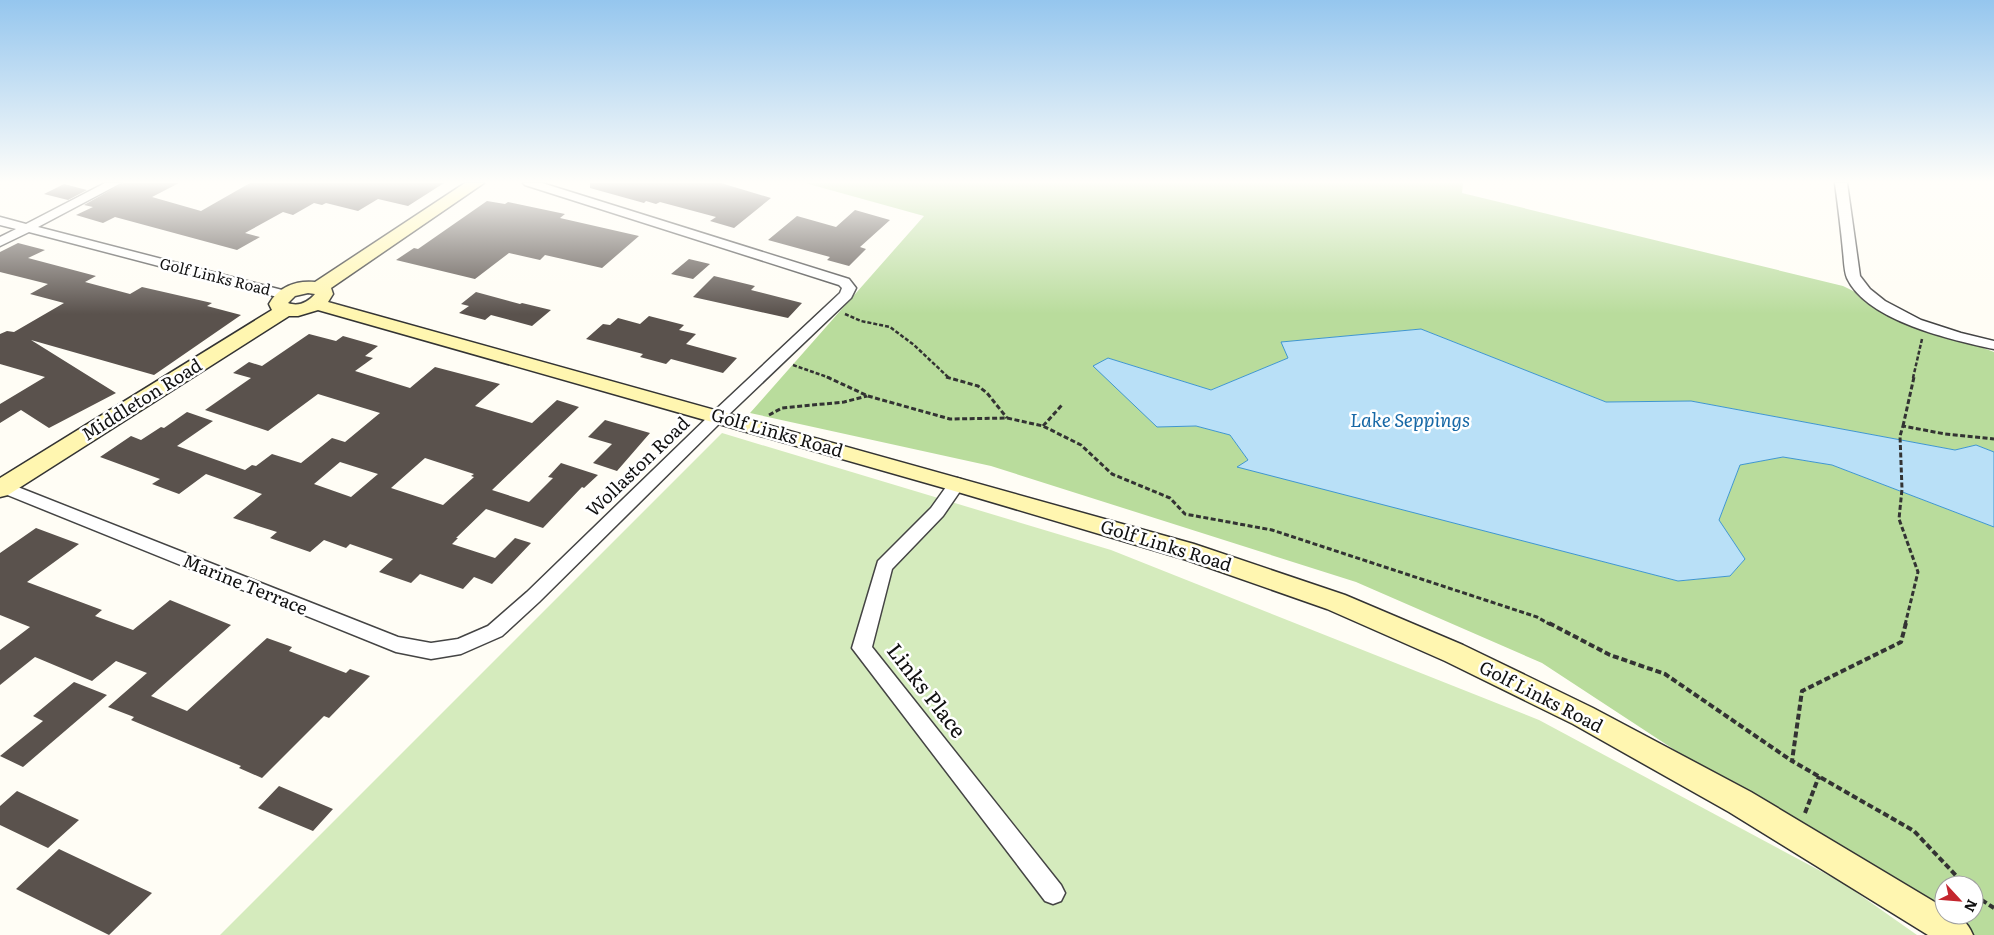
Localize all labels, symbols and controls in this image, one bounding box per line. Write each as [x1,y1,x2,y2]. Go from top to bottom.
street label: Golf Links Road [158,251,273,300]
street label: Middleton Road [76,351,207,447]
street label: Golf Links Road [708,400,847,463]
water label: Lake Seppings [1350,405,1470,433]
street label: Wollaston Road [579,409,695,522]
street label: Golf Links Road [1097,512,1235,577]
street label: Marine Terrace [179,546,312,621]
street label: Links Place [881,635,975,744]
street label: Golf Links Road [1475,653,1608,739]
north arrow [1934,875,1984,925]
text: N [1960,896,1983,916]

